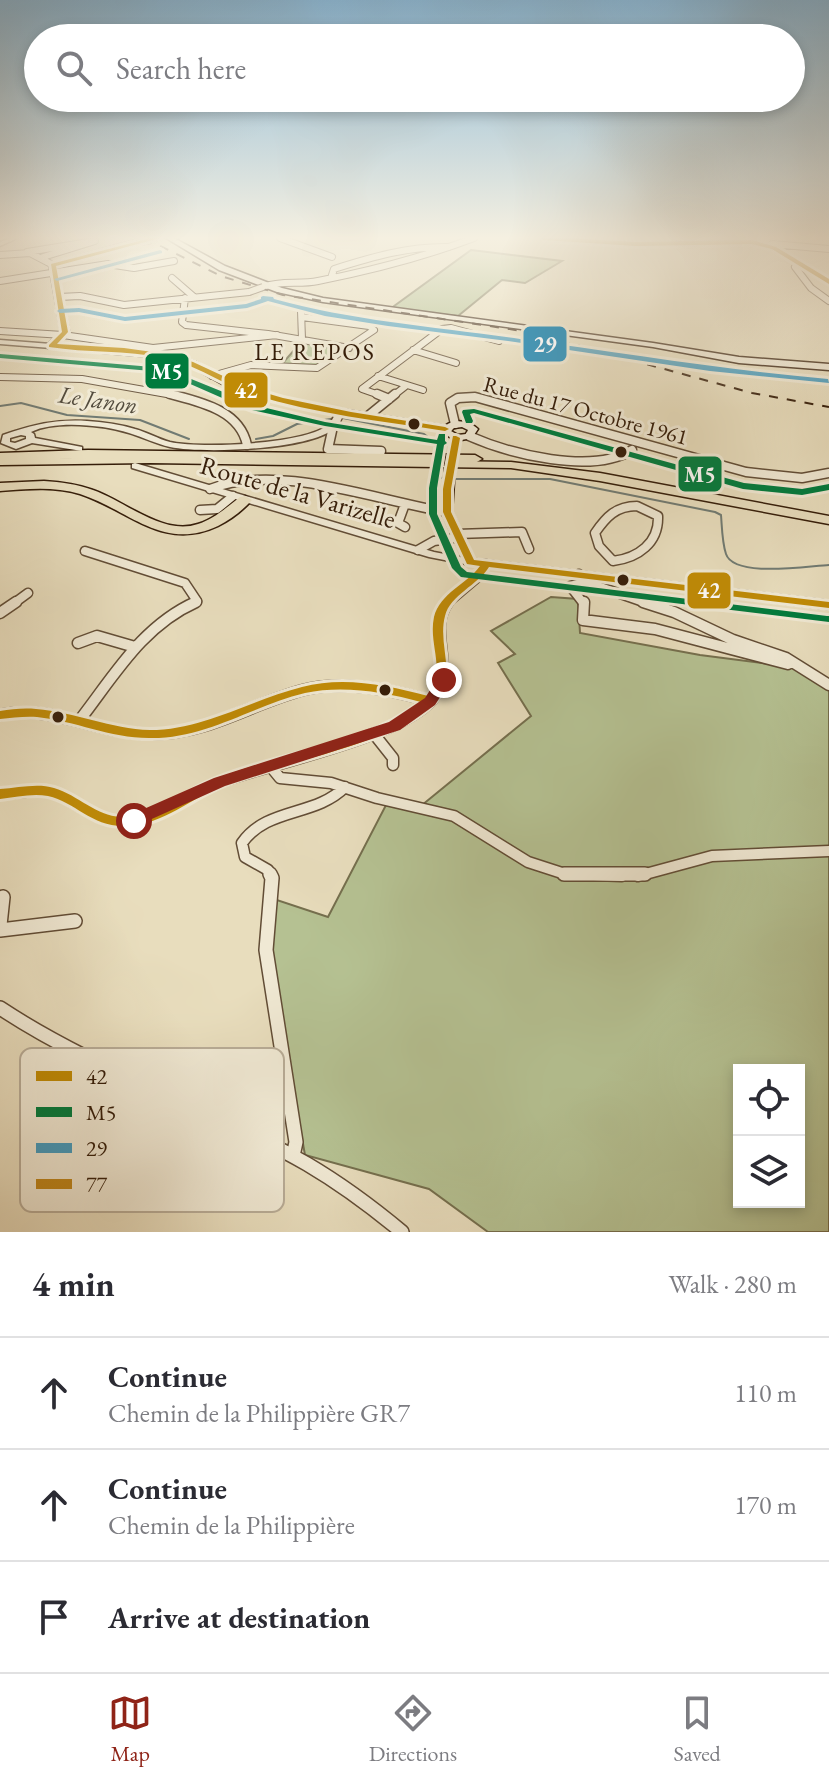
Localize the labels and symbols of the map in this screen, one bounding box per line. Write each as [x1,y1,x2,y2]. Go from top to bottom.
line badge: 29 [522,325,568,363]
text: 29 [533,330,557,359]
district label: LE REPOS [254,336,376,367]
line badge: M5 [144,352,190,390]
text: M5 [151,357,183,386]
street label: Rue du 17 Octobre 1961 [481,369,691,452]
line badge: 42 [223,371,269,409]
text: 42 [234,376,258,405]
water label: Le Janon [55,378,140,420]
unlabelled marker [406,416,422,432]
unlabelled marker [613,444,629,460]
street label: Route de la Varizelle [196,448,400,536]
line badge: M5 [677,455,723,493]
text: M5 [684,460,716,489]
line badge: 42 [686,571,732,610]
unlabelled marker [615,572,631,588]
text: 42 [697,576,721,605]
route end [426,662,462,698]
unlabelled marker [377,682,393,698]
unlabelled marker [50,709,66,725]
route start [116,803,152,839]
legend [20,1048,284,1212]
text: 42 [86,1062,108,1091]
text: M5 [86,1098,116,1127]
text: 29 [86,1134,108,1163]
text: 77 [86,1170,108,1199]

